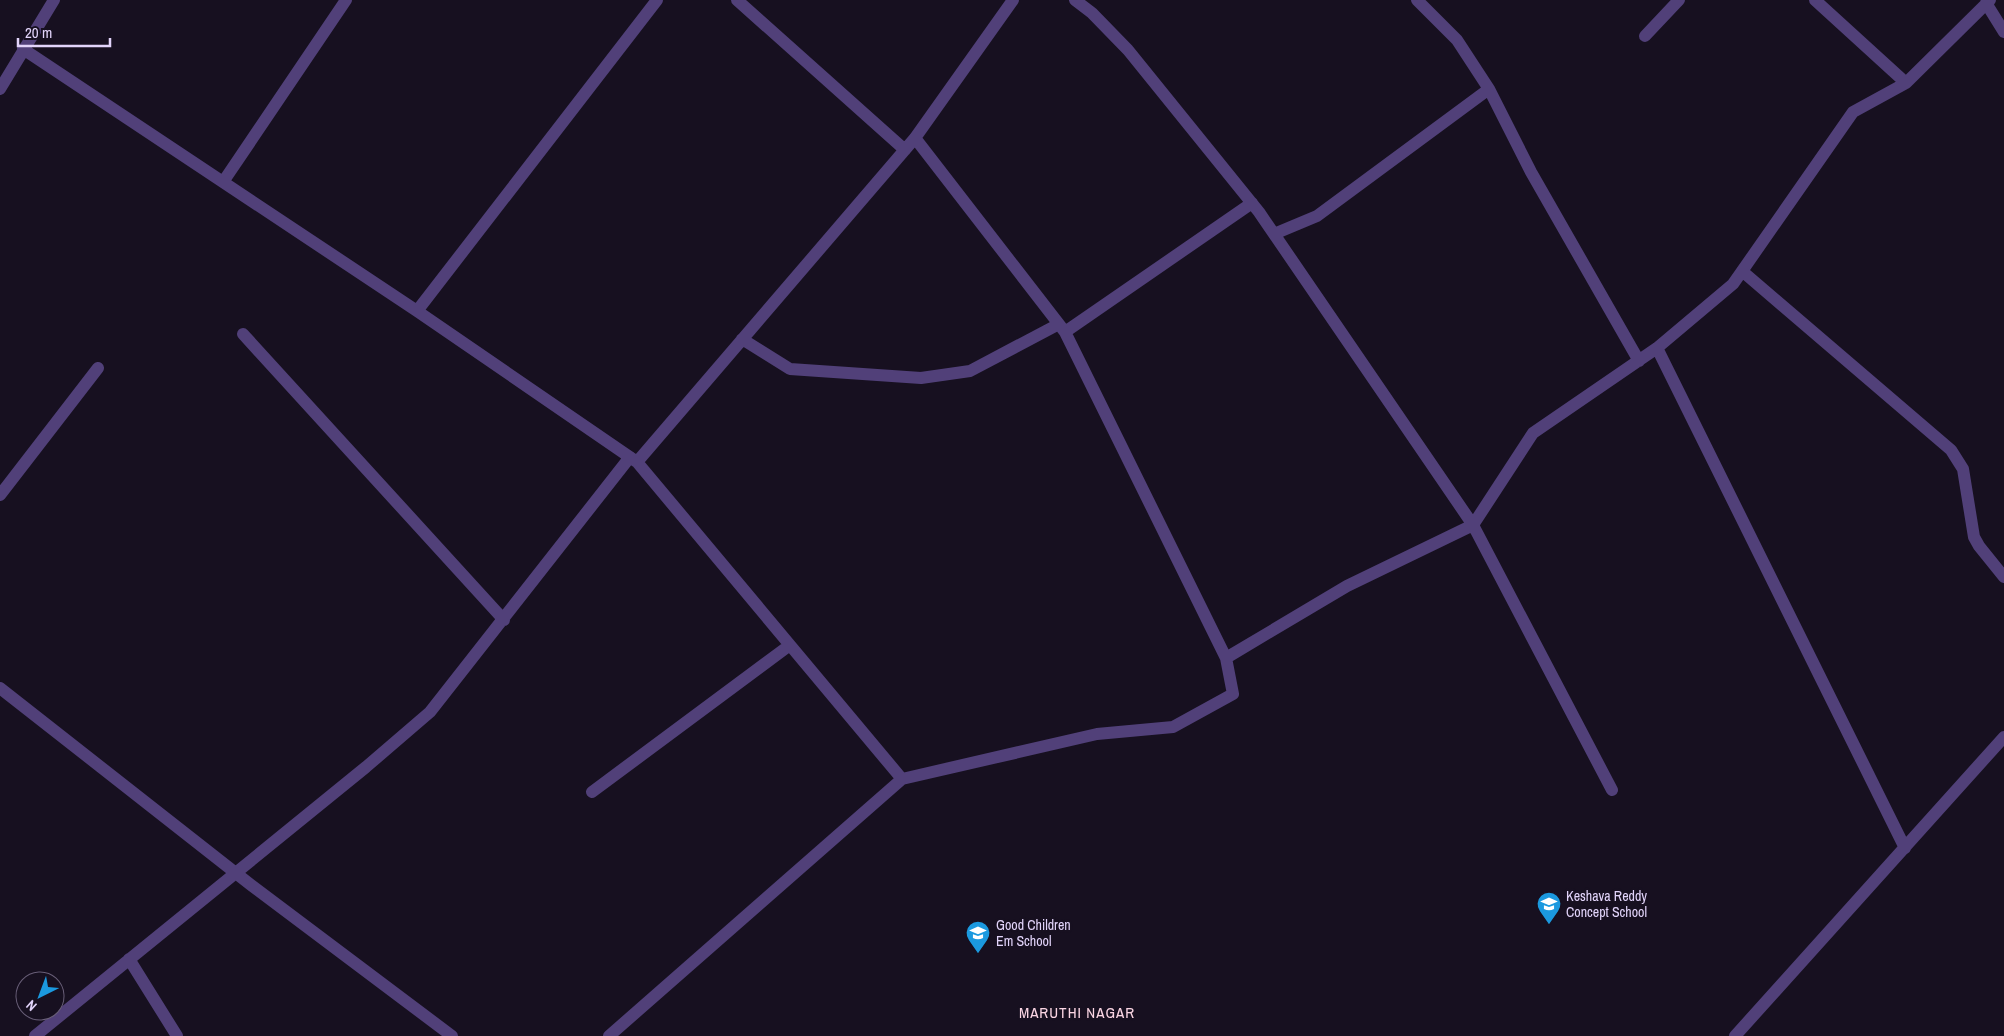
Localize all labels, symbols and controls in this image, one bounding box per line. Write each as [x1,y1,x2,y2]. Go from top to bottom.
scale bar [18,15,110,47]
text: 20 m [25,22,52,43]
place label: Keshava Reddy Concept School [1566,887,1647,921]
school or university icon: Keshava Reddy Concept School [1536,891,1562,925]
place label: Good Children Em School [996,916,1071,950]
school or university icon: Good Children Em School [965,920,991,954]
north arrow [15,971,65,1021]
text: N [22,996,40,1015]
district label: MARUTHI NAGAR [1019,1002,1135,1023]

